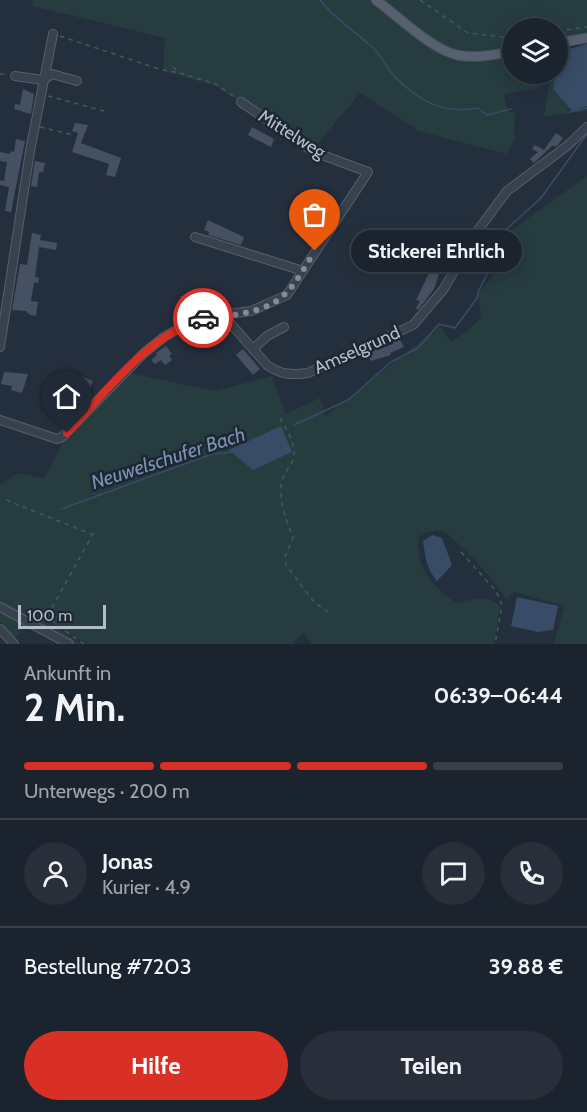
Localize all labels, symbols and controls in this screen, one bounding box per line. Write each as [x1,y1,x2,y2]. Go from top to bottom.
map controls [502,18,568,84]
button: layers [502,18,568,84]
street label: Mittelweg [254,105,330,164]
pin [289,189,340,251]
icon: bag [298,198,331,231]
callout: Stickerei Ehrlich [351,230,522,272]
text: Stickerei Ehrlich [368,239,505,263]
courier [173,288,233,348]
icon: car [187,302,220,335]
street label: Amselgrund [311,321,403,379]
pin [41,371,92,433]
icon: home [50,380,83,413]
water label: Neuwelschufer Bach [88,422,248,494]
scale bar [18,602,106,630]
text: 100 m [27,606,72,625]
text: Ankunft in [24,661,111,685]
text: 06:39–06:44 [434,682,563,709]
text: 2 Min. [24,683,125,731]
text: Unterwegs · 200 m [24,779,189,803]
button: person [24,842,87,905]
button: chat [422,842,485,905]
button: phone [500,842,563,905]
text: Jonas [102,848,153,875]
text: Kurier · 4.9 [102,875,191,899]
text: Bestellung #7203 [24,953,192,980]
text: 39.88 € [489,953,563,980]
button: Hilfe [24,1031,288,1100]
button: Teilen [300,1031,563,1100]

